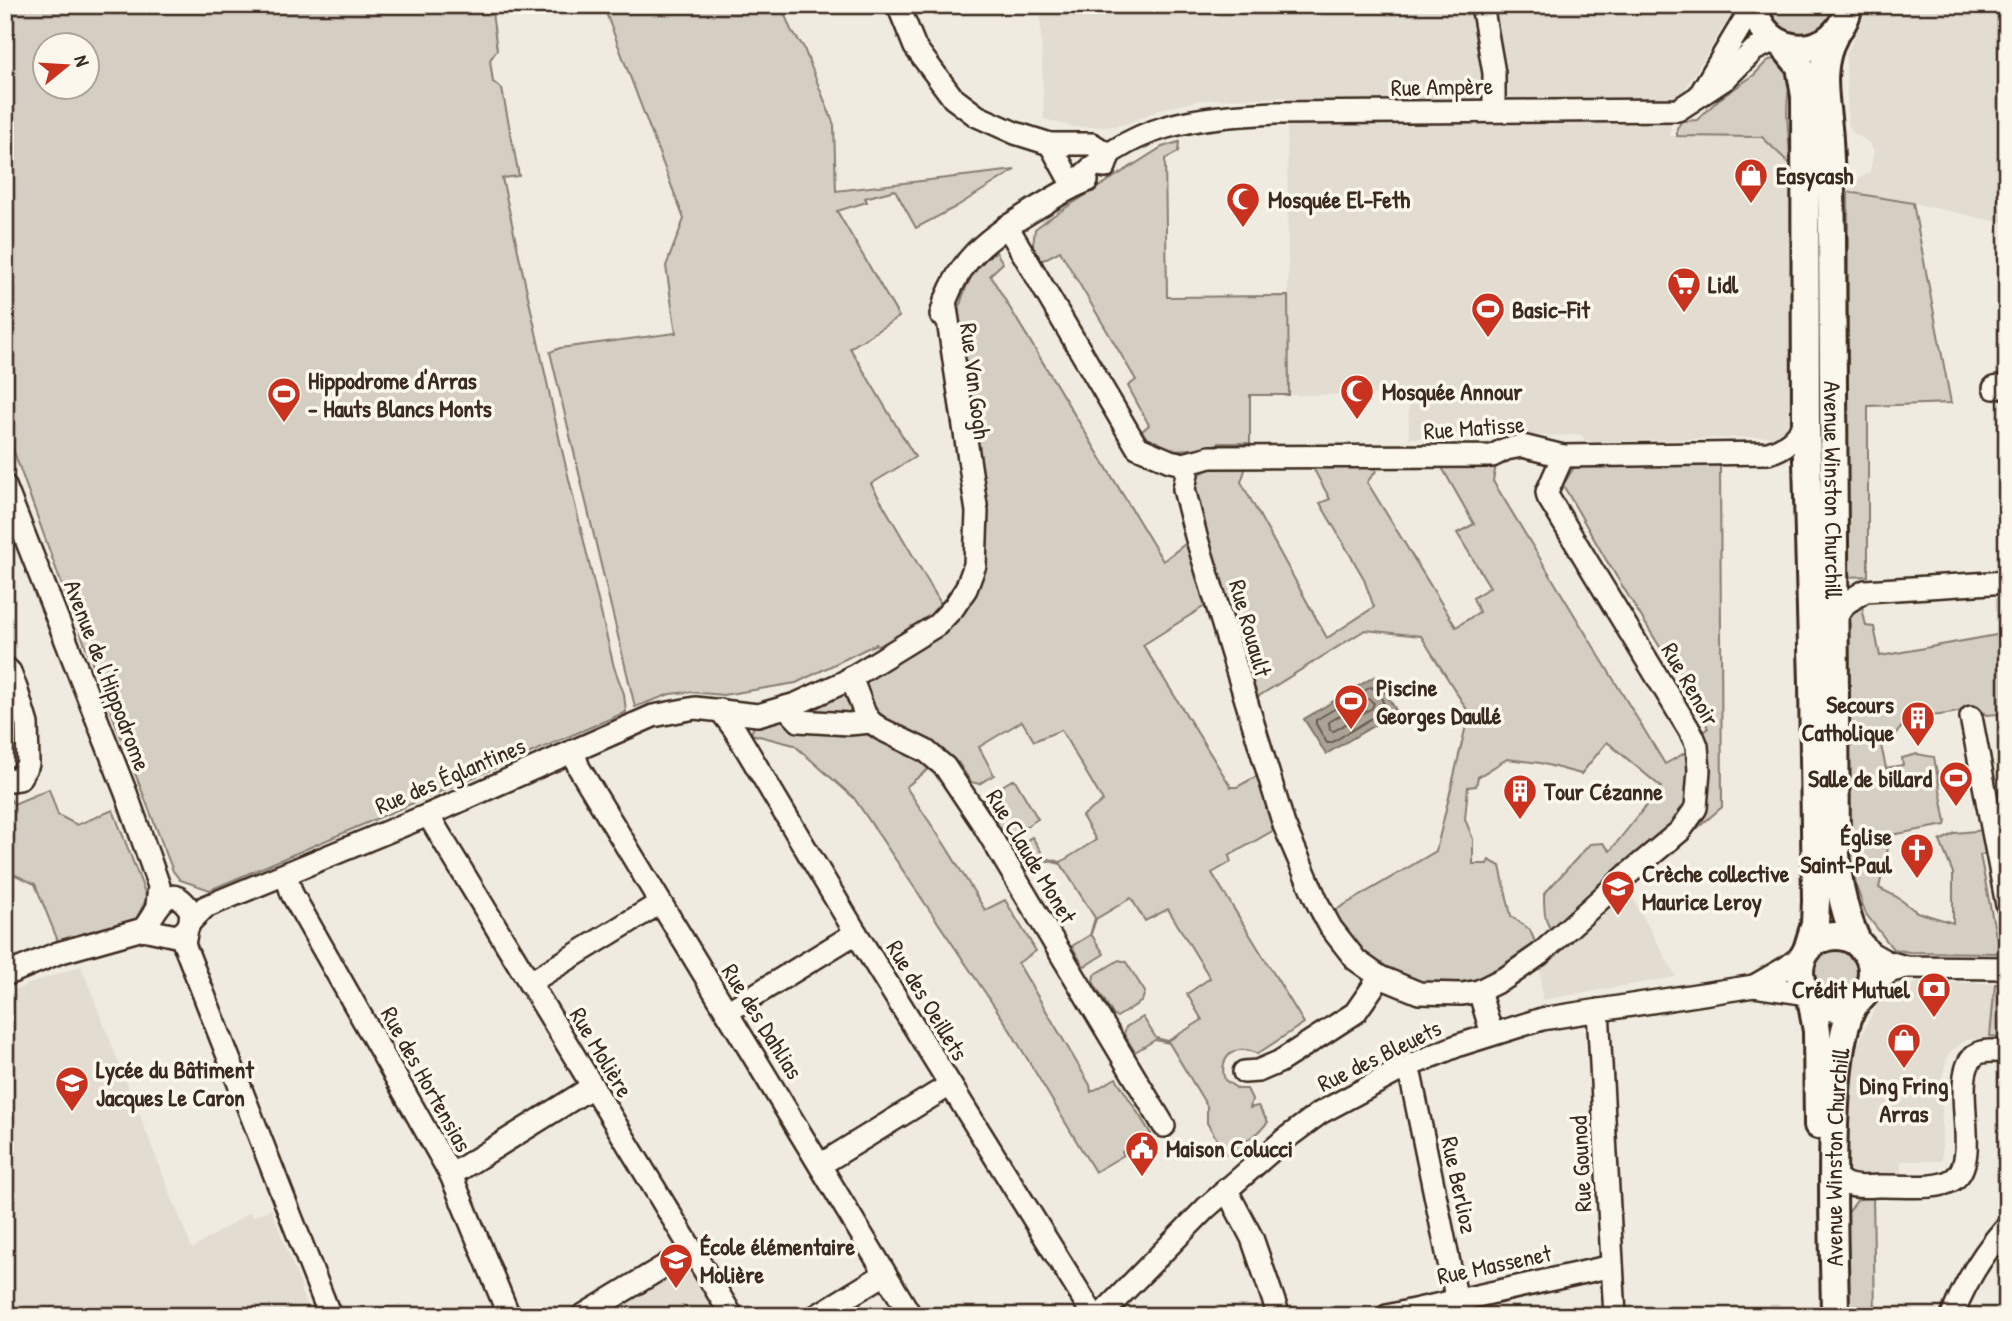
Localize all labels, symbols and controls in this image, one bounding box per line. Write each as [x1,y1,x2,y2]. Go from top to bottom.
north arrow [32,32,102,102]
text: N [68,52,96,70]
street label: Rue Ampère [1391,69,1494,103]
shop icon: Easycash [1732,156,1770,205]
place label: Easycash [1776,159,1853,192]
mosque icon: Mosquée El-Feth [1224,180,1262,229]
place label: Mosquée El-Feth [1268,183,1410,216]
supermarket icon: Lidl [1665,265,1703,314]
place label: Lidl [1708,268,1739,300]
sports icon: Basic-Fit [1469,290,1507,339]
place label: Basic-Fit [1512,293,1591,325]
street label: Rue Van Gogh [953,321,999,441]
place label: Hippodrome d'Arras - Hauts Blancs Monts [308,364,492,424]
mosque icon: Mosquée Annour [1338,372,1376,421]
sports icon: Hippodrome d'Arras - Hauts Blancs Monts [265,375,303,424]
place label: Mosquée Annour [1382,375,1523,408]
street label: Avenue Winston Churchill [1817,381,1850,600]
street label: Rue Matisse [1423,407,1526,446]
street label: Avenue de l'Hippodrome [57,575,159,775]
street label: Rue Rouault [1222,576,1280,681]
street label: Rue Renoir [1654,637,1728,731]
place label: Piscine Georges Daullé [1376,671,1502,732]
sports icon: Piscine Georges Daullé [1332,682,1370,731]
place label: Secours Catholique [1801,688,1894,749]
building icon: Secours Catholique [1899,699,1937,748]
street label: Rue des Églantines [370,729,530,821]
sports icon: Salle de billard [1937,759,1975,808]
place label: Salle de billard [1808,762,1933,794]
building icon: Tour Cézanne [1501,772,1539,821]
place label: Tour Cézanne [1543,775,1663,807]
street label: Rue Claude Monet [979,783,1085,930]
place label: Église Saint-Paul [1800,820,1893,880]
church icon: Église Saint-Paul [1898,831,1936,880]
place label: Crèche collective Maurice Leroy [1642,857,1790,918]
school or university icon: Crèche collective Maurice Leroy [1599,868,1637,917]
street label: Rue des Oeillets [880,934,976,1066]
street label: Rue des Dahlias [715,957,811,1085]
bank icon: Crédit Mutuel [1915,970,1953,1019]
place label: Crédit Mutuel [1792,973,1911,1005]
street label: Rue des Hortensias [374,1001,480,1157]
street label: Rue Molière [563,1001,642,1103]
street label: Rue des Bleuets [1312,1011,1446,1099]
shop icon: Ding Fring Arras [1885,1021,1923,1070]
street label: Avenue Winston Churchill [1817,1045,1857,1267]
place label: Lycée du Bâtiment Jacques Le Caron [96,1053,254,1114]
school or university icon: Lycée du Bâtiment Jacques Le Caron [53,1064,91,1113]
place label: Ding Fring Arras [1860,1069,1949,1129]
street label: Rue Gounod [1562,1115,1598,1213]
public building icon: Maison Colucci [1123,1129,1161,1178]
place label: Maison Colucci [1166,1132,1293,1164]
street label: Rue Berlioz [1434,1134,1486,1236]
place label: École élémentaire Molière [700,1230,856,1290]
street label: Rue Massenet [1434,1236,1555,1292]
school or university icon: École élémentaire Molière [657,1241,695,1290]

